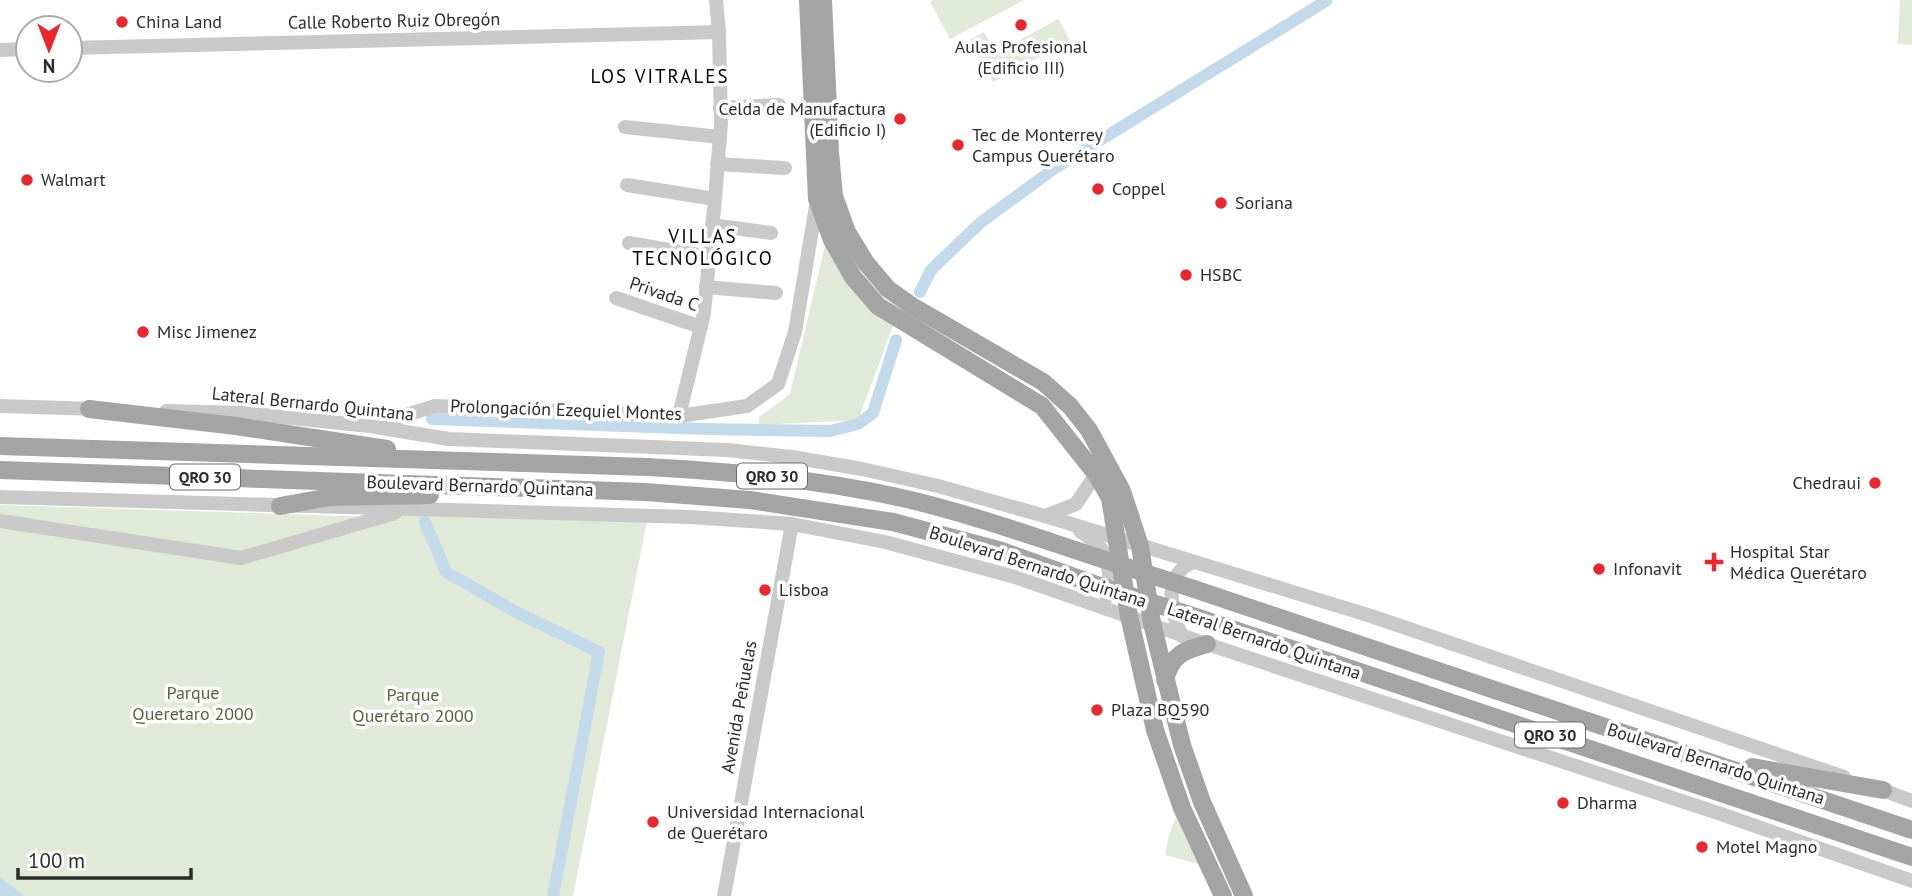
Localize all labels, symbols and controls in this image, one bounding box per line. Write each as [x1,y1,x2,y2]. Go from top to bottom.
street label: Calle Roberto Ruiz Obregón [288,7,500,34]
place label: China Land [136,10,222,33]
north arrow [14,14,84,84]
marker: China Land [114,14,130,30]
marker: Aulas Profesional (Edificio III) [1013,17,1029,33]
place label: Aulas Profesional (Edificio III) [955,35,1088,79]
text: N [43,54,55,78]
district label: LOS VITRALES [590,64,730,88]
place label: Celda de Manufactura (Edificio I) [719,97,886,141]
marker: Celda de Manufactura (Edificio I) [892,111,908,127]
place label: Tec de Monterrey Campus Querétaro [972,123,1115,167]
marker: Tec de Monterrey Campus Querétaro [950,137,966,153]
place label: Walmart [41,168,106,191]
marker: Walmart [19,172,35,188]
place label: Coppel [1112,177,1166,200]
marker: Coppel [1090,181,1106,197]
place label: Soriana [1235,191,1293,214]
marker: Soriana [1213,195,1229,211]
district label: VILLAS TECNOLÓGICO [632,224,774,270]
place label: HSBC [1200,263,1242,286]
marker: HSBC [1178,267,1194,283]
street label: Privada C [627,271,702,316]
place label: Misc Jimenez [157,320,257,343]
marker: Misc Jimenez [135,324,151,340]
street label: Lateral Bernardo Quintana [211,381,415,426]
street label: Prolongación Ezequiel Montes [450,394,682,425]
road number: QRO 30 [737,463,807,489]
road number: QRO 30 [170,464,240,490]
street label: Boulevard Bernardo Quintana [366,470,594,501]
place label: Chedraui [1792,471,1861,494]
marker: Chedraui [1867,475,1883,491]
street label: Boulevard Bernardo Quintana [926,520,1150,613]
place label: Hospital Star Médica Querétaro [1730,540,1867,584]
marker: Hospital Star Médica Querétaro [1704,552,1724,572]
place label: Infonavit [1613,557,1682,580]
marker: Infonavit [1591,561,1607,577]
place label: Lisboa [779,578,829,601]
marker: Lisboa [757,582,773,598]
street label: Lateral Bernardo Quintana [1164,597,1364,684]
street label: Avenida Peñuelas [715,639,762,775]
park label: Parque Queretaro 2000 [132,681,254,725]
park label: Parque Querétaro 2000 [352,683,474,727]
place label: Plaza BQ590 [1111,698,1209,721]
marker: Plaza BQ590 [1089,702,1105,718]
street label: Boulevard Bernardo Quintana [1604,717,1828,810]
road number: QRO 30 [1515,722,1585,748]
place label: Dharma [1577,791,1637,814]
marker: Dharma [1555,795,1571,811]
place label: Universidad Internacional de Querétaro [667,800,865,844]
marker: Universidad Internacional de Querétaro [645,814,661,830]
place label: Motel Magno [1716,835,1817,858]
scale bar [18,836,191,880]
marker: Motel Magno [1694,839,1710,855]
text: 100 m [28,847,85,874]

